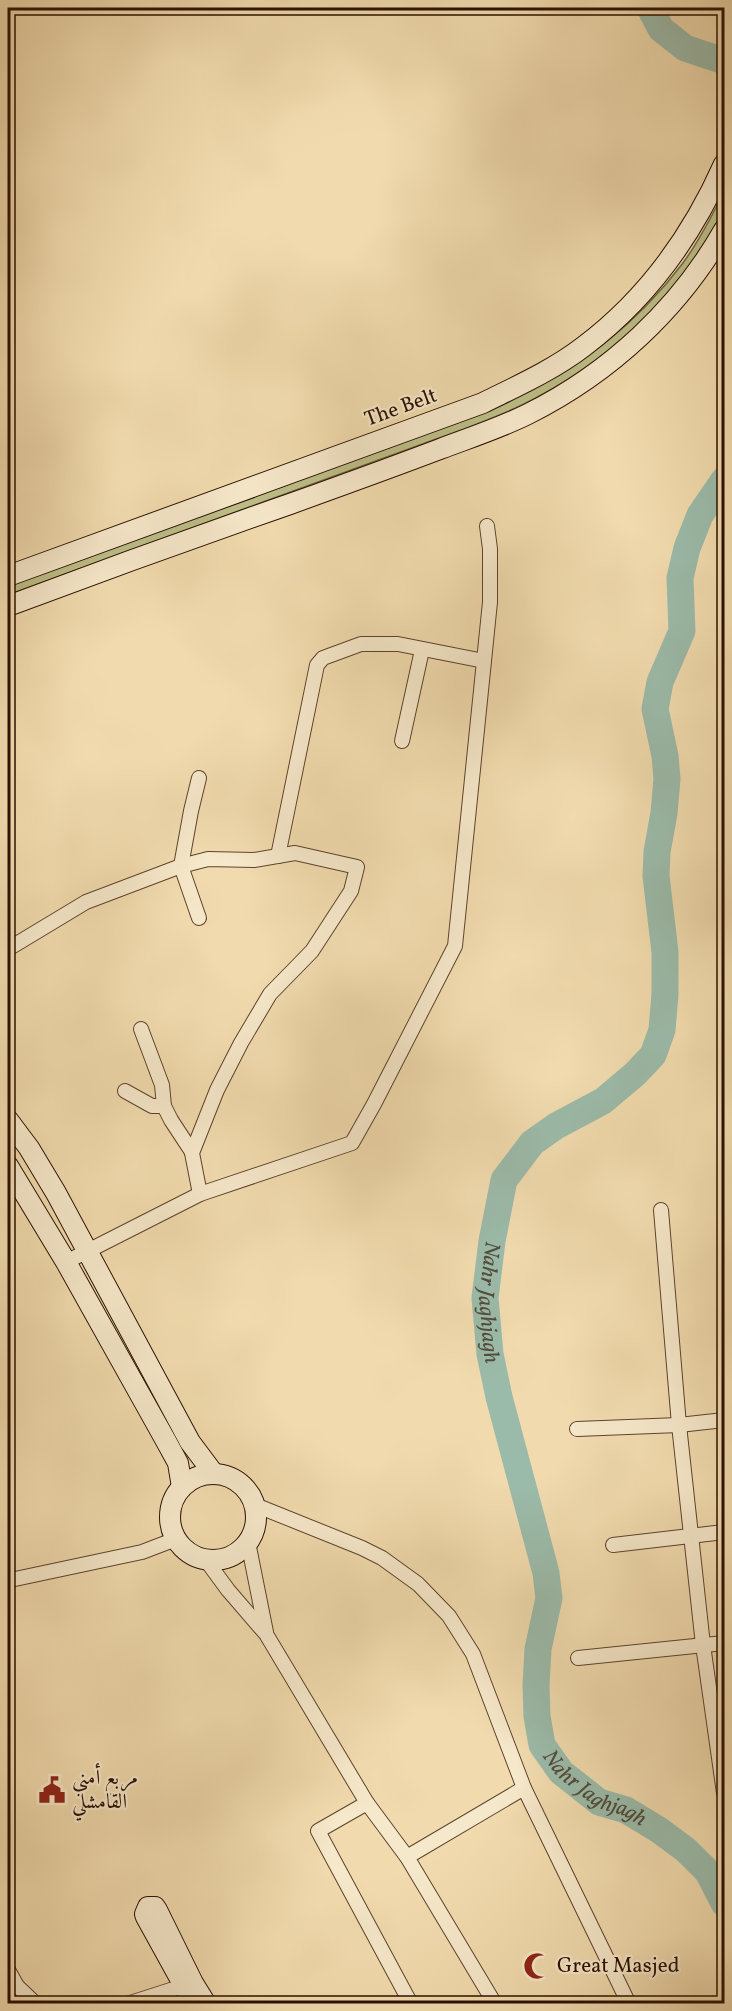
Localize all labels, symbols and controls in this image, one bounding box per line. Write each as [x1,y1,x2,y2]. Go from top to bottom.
street label: The Belt [361,382,441,434]
water label: Nahr Jaghjagh [469,1240,507,1366]
water label: Nahr Jaghjagh [535,1744,653,1835]
place label: مربع أمني القامشلي [72,1762,138,1821]
public building icon: مربع أمني القامشلي [37,1775,67,1805]
mosque icon: Great Masjed [522,1951,552,1981]
place label: Great Masjed [557,1952,680,1981]

